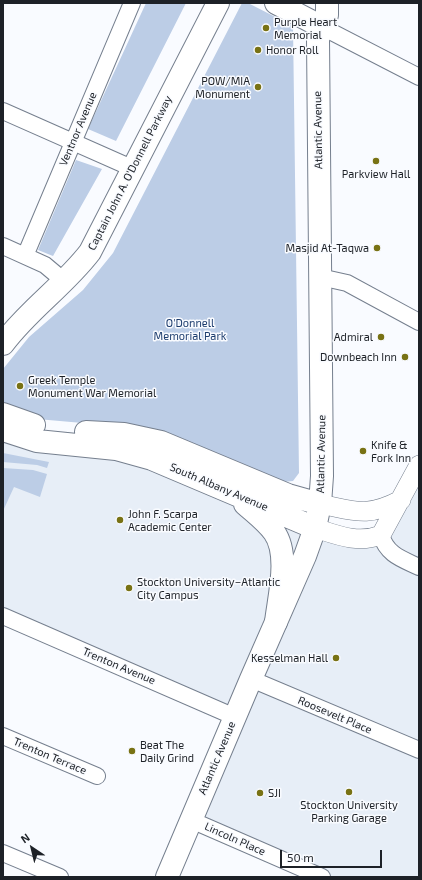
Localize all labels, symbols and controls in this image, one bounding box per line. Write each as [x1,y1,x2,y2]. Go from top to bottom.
place label: Purple Heart Memorial [274,15,337,41]
marker: Purple Heart Memorial [261,23,271,33]
place label: Honor Roll [266,43,319,57]
marker: Honor Roll [253,45,263,55]
place label: POW/MIA Monument [195,74,250,100]
marker: POW/MIA Monument [253,82,263,92]
street label: Ventnor Avenue [56,90,100,168]
street label: Atlantic Avenue [311,91,325,169]
street label: Captain John A. O'Donnell Parkway [85,93,175,253]
marker: Parkview Hall [371,156,381,166]
place label: Parkview Hall [342,167,410,181]
place label: Masjid At-Taqwa [286,241,369,255]
marker: Masjid At-Taqwa [372,243,382,253]
park label: O'Donnell Memorial Park [154,316,226,342]
place label: Admiral [334,330,373,344]
marker: Admiral [376,332,386,342]
place label: Downbeach Inn [320,350,397,364]
marker: Downbeach Inn [400,352,410,362]
place label: Greek Temple Monument War Memorial [28,373,156,399]
marker: Greek Temple Monument War Memorial [15,381,25,391]
street label: Atlantic Avenue [314,415,328,493]
place label: Knife & Fork Inn [371,438,411,464]
marker: Knife & Fork Inn [358,446,368,456]
street label: South Albany Avenue [168,460,270,514]
place label: John F. Scarpa Academic Center [128,507,212,533]
marker: John F. Scarpa Academic Center [115,515,125,525]
place label: Stockton University–Atlantic City Campus [137,575,280,601]
marker: Stockton University–Atlantic City Campus [124,583,134,593]
street label: Trenton Avenue [80,645,158,687]
place label: Kesselman Hall [251,651,328,665]
marker: Kesselman Hall [331,653,341,663]
street label: Roosevelt Place [296,693,374,737]
street label: Atlantic Avenue [196,719,238,797]
street label: Trenton Terrace [11,735,89,777]
place label: Beat The Daily Grind [140,738,194,764]
marker: Beat The Daily Grind [127,746,137,756]
place label: SJI [268,786,281,800]
marker: Stockton University Parking Garage [344,787,354,797]
marker: SJI [255,788,265,798]
place label: Stockton University Parking Garage [300,798,398,824]
street label: Lincoln Place [202,820,268,858]
north arrow [12,828,52,868]
text: N [18,830,32,845]
scale bar [282,842,384,868]
text: 50 m [287,850,314,864]

